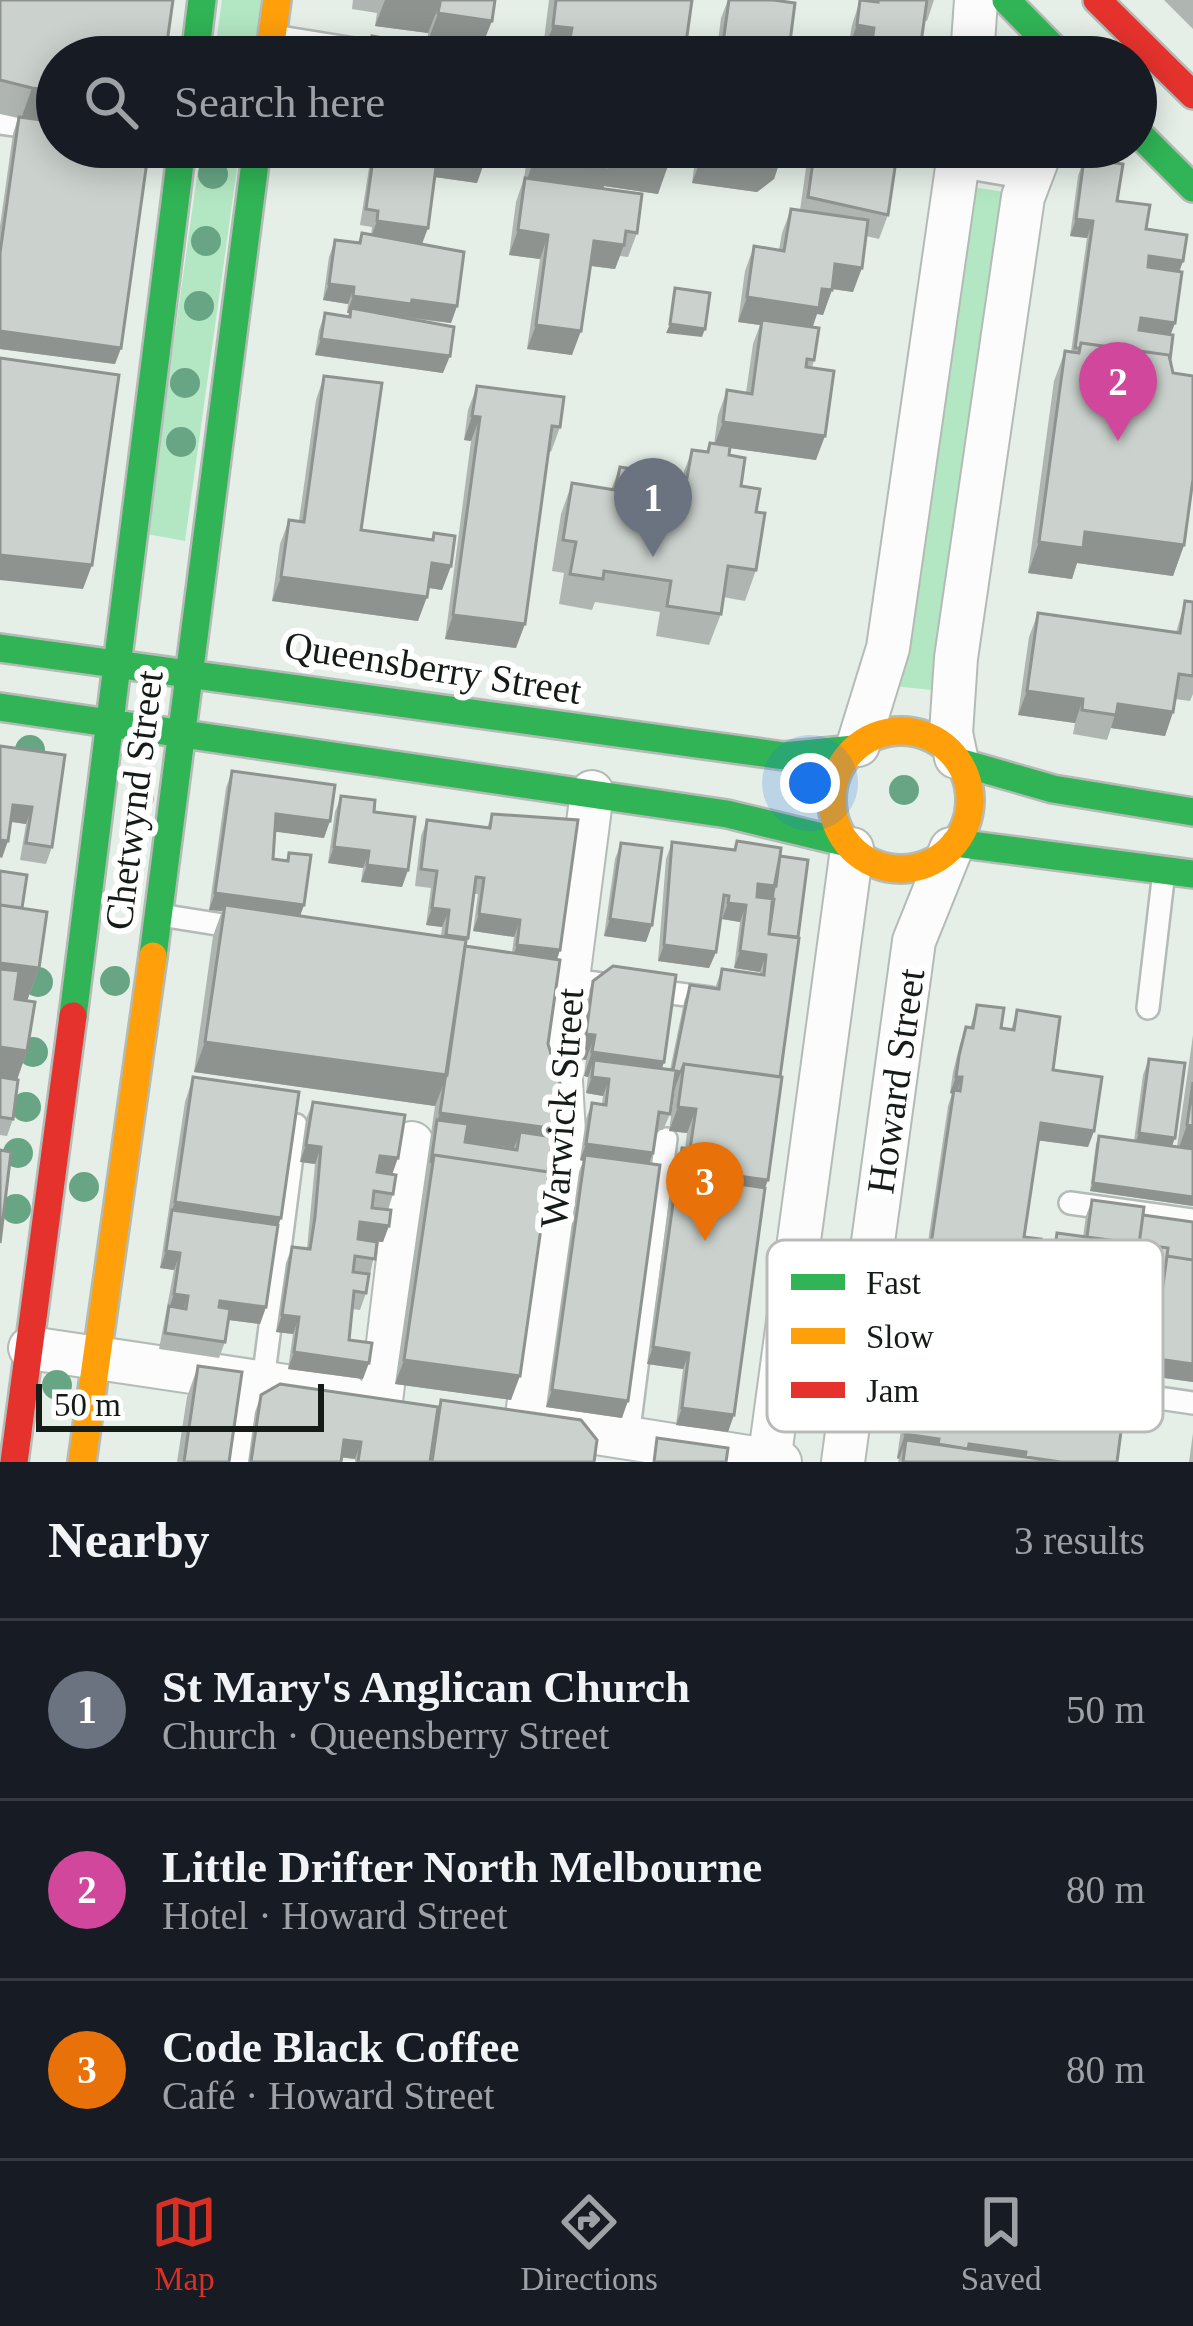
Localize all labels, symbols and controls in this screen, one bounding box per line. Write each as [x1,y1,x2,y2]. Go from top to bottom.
search box [36,36,1157,168]
icon: search [78,69,144,135]
text: Search here [174,77,385,127]
pin: 2 [1079,342,1157,441]
pin: 1 [614,458,692,557]
street label: Queensberry Street [281,623,585,713]
street label: Chetwynd Street [96,668,172,932]
your location [780,753,840,813]
street label: Howard Street [858,966,933,1196]
street label: Warwick Street [532,986,591,1229]
pin: 3 [666,1142,744,1241]
legend [767,1240,1163,1432]
text: Fast [866,1265,921,1301]
text: Slow [866,1319,934,1355]
text: Jam [866,1373,919,1409]
scale bar [36,1378,324,1431]
text: 50 m [54,1387,121,1423]
text: Nearby [48,1512,209,1568]
text: 3 results [1014,1519,1145,1562]
text: St Mary's Anglican Church [162,1662,690,1712]
text: 1 [77,1688,97,1731]
text: 50 m [1066,1688,1145,1731]
text: Church · Queensberry Street [162,1714,609,1757]
text: Little Drifter North Melbourne [162,1842,762,1892]
text: 2 [77,1868,97,1911]
text: 80 m [1066,1868,1145,1911]
text: Hotel · Howard Street [162,1894,507,1937]
text: Code Black Coffee [162,2022,519,2072]
text: 3 [77,2048,97,2091]
text: 80 m [1066,2048,1145,2091]
text: Café · Howard Street [162,2074,494,2117]
tab: Map [151,2189,217,2298]
tab: Directions [520,2189,658,2298]
tab: Saved [961,2189,1042,2298]

